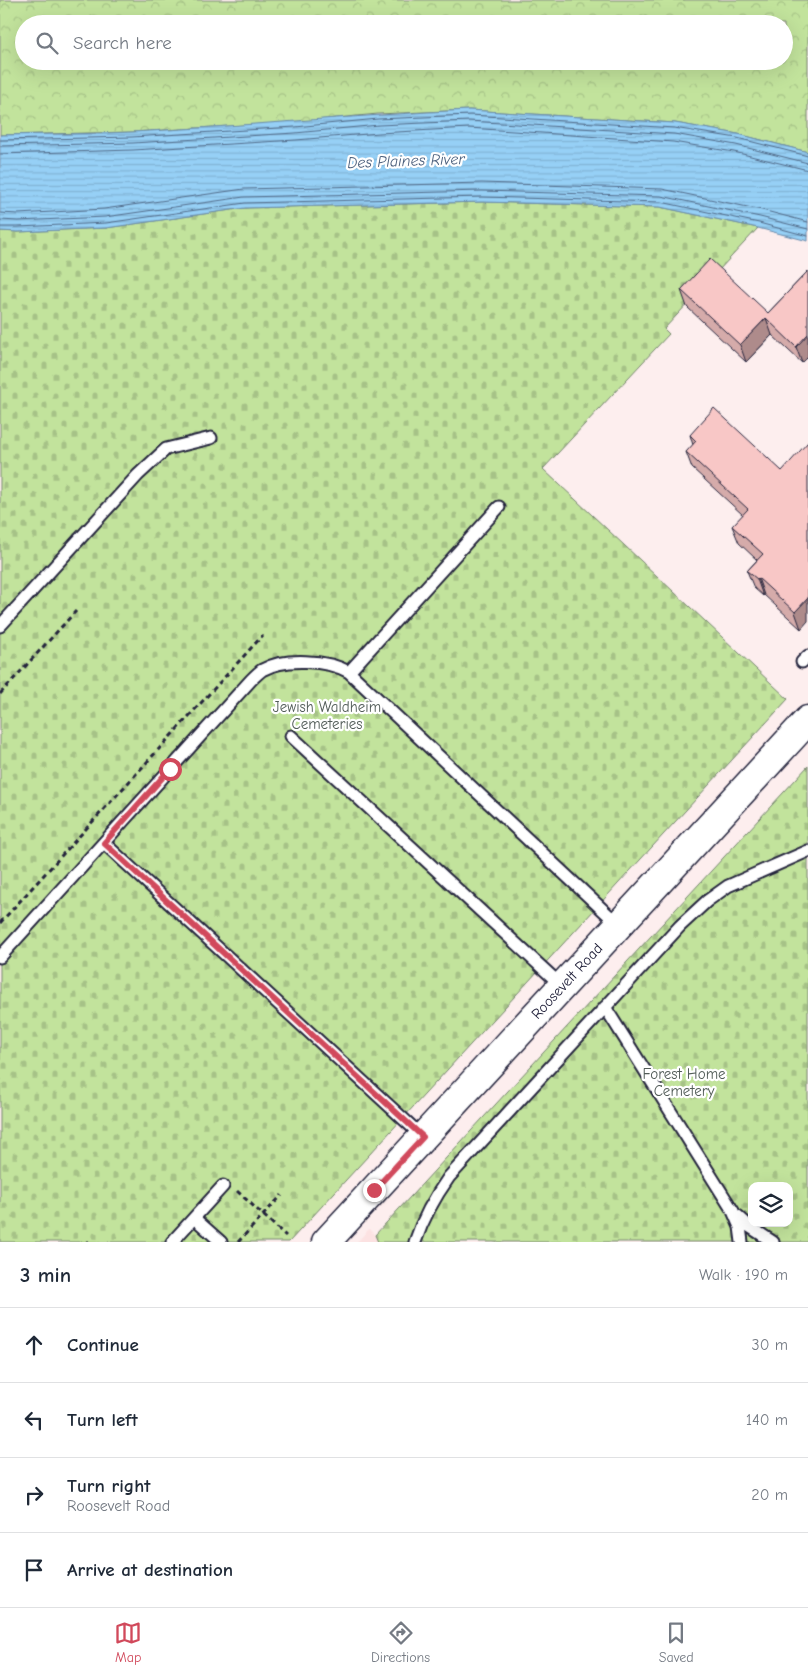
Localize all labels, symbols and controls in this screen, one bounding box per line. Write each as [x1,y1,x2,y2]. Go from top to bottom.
search box [15,15,793,70]
icon: search [33,29,61,57]
text: Search here [73,32,172,54]
water label: Des Plaines River [347,150,466,172]
park label: Jewish Waldheim Cemeteries [273,698,381,733]
route start [159,758,182,781]
street label: Roosevelt Road [527,940,606,1023]
park label: Forest Home Cemetery [642,1065,726,1100]
route end [363,1179,386,1202]
map controls [748,1182,793,1227]
button: layers [748,1182,793,1227]
text: 3 min [20,1263,71,1287]
text: Walk · 190 m [699,1266,788,1284]
icon: ahead [20,1331,48,1359]
text: Continue [67,1334,139,1356]
text: 30 m [752,1336,788,1354]
icon: left [20,1406,48,1434]
text: Turn left [67,1409,138,1431]
text: 140 m [746,1411,788,1429]
text: Turn right [67,1475,151,1497]
icon: right [20,1481,48,1509]
text: 20 m [751,1486,788,1504]
text: Roosevelt Road [67,1497,170,1515]
icon: arrive [20,1556,48,1584]
text: Arrive at destination [67,1559,233,1581]
tab: Map [114,1619,142,1666]
tab: Directions [371,1619,430,1666]
tab: Saved [659,1619,694,1666]

